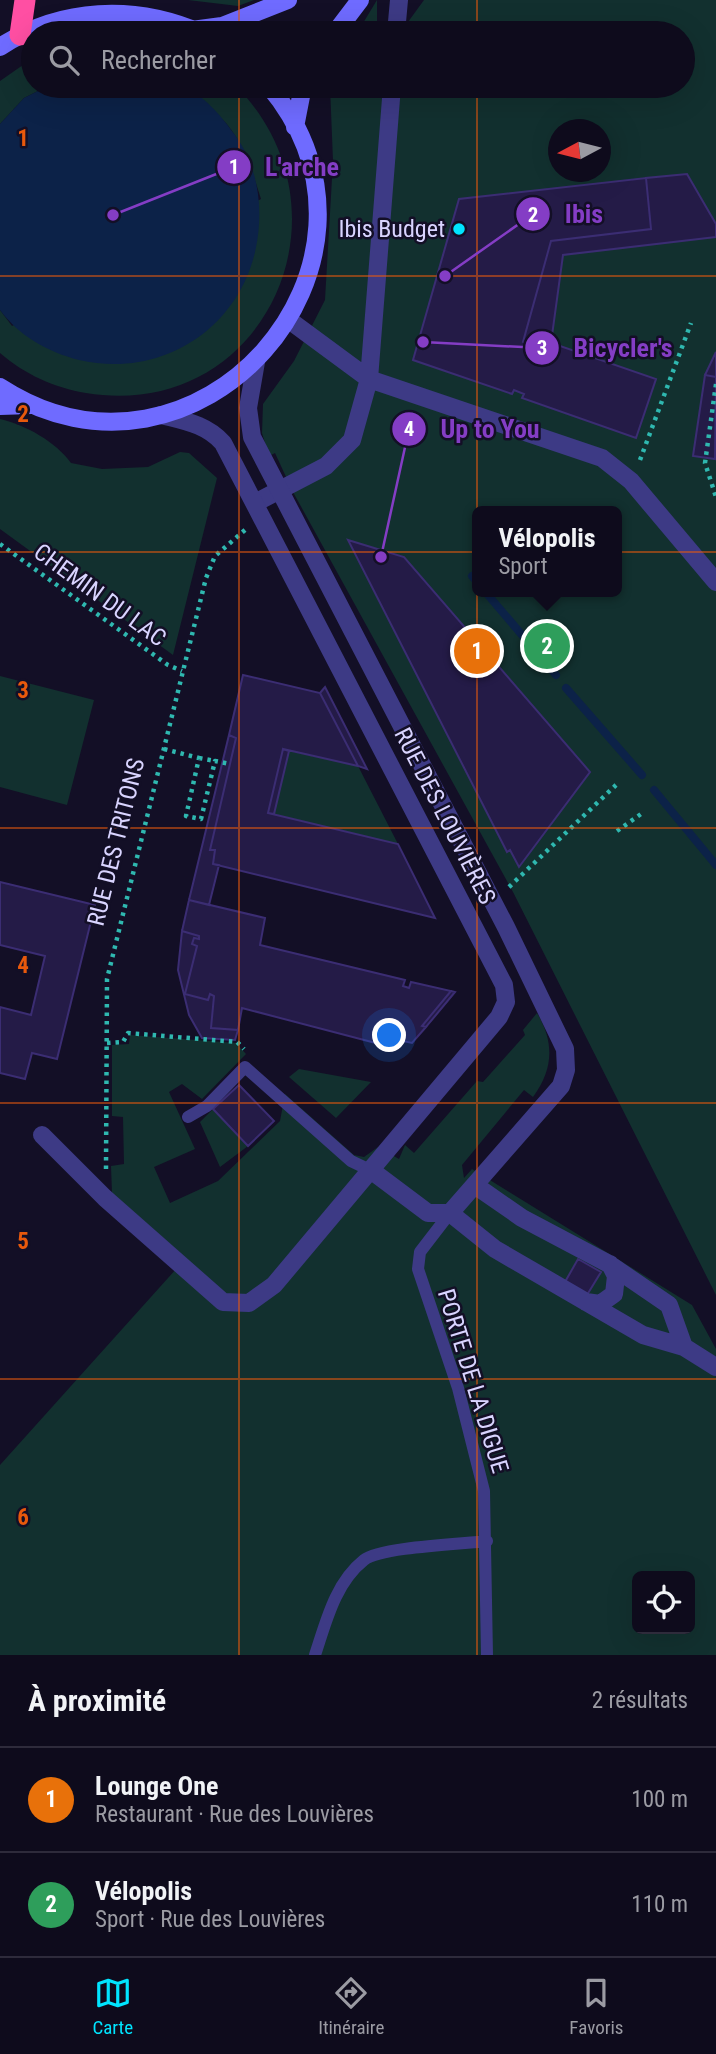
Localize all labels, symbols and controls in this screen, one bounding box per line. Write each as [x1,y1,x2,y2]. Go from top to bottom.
search box [21,21,695,98]
icon: search [45,41,83,79]
text: Rechercher [101,45,216,75]
north arrow [548,119,611,182]
text: 1 [17,125,29,152]
callout: L'arche [216,143,353,190]
text: L'arche [265,152,339,182]
text: 1 [229,155,239,179]
callout: Ibis [516,191,617,238]
text: Ibis [565,199,603,229]
text: 2 [528,203,538,227]
place label: Ibis Budget [338,215,445,243]
marker: Ibis Budget [451,221,467,237]
callout: Bicycler's [524,324,687,371]
text: Bicycler's [573,333,673,363]
text: 3 [537,336,547,360]
text: 2 [17,401,29,428]
callout: Up to You [392,405,554,452]
text: Up to You [440,414,540,444]
text: 4 [404,417,414,441]
popup [472,506,622,597]
text: Vélopolis [498,523,596,553]
street label: CHEMIN DU LAC [28,538,172,652]
text: Sport [498,553,548,580]
pin: 2 [524,620,570,672]
pin: 1 [454,625,500,677]
text: 3 [17,677,29,704]
street label: RUE DES LOUVIÈRES [388,723,502,909]
street label: RUE DES TRITONS [82,755,150,929]
text: 4 [17,952,29,979]
your location [372,1018,406,1052]
text: 5 [17,1228,29,1255]
street label: PORTE DE LA DIGUE [432,1286,514,1476]
text: 6 [17,1504,29,1531]
map controls [632,1571,695,1634]
button: locate [632,1571,695,1634]
text: À proximité [28,1683,166,1718]
text: 2 résultats [592,1687,688,1714]
text: Lounge One [95,1771,218,1801]
text: 1 [45,1786,57,1813]
text: 100 m [631,1786,688,1813]
text: Restaurant · Rue des Louvières [95,1801,374,1828]
text: Vélopolis [95,1876,192,1906]
text: 2 [45,1891,57,1918]
text: 110 m [631,1891,688,1918]
text: Sport · Rue des Louvières [95,1906,325,1933]
tab: Carte [92,1974,133,2039]
tab: Itinéraire [318,1974,384,2039]
tab: Favoris [569,1974,623,2039]

